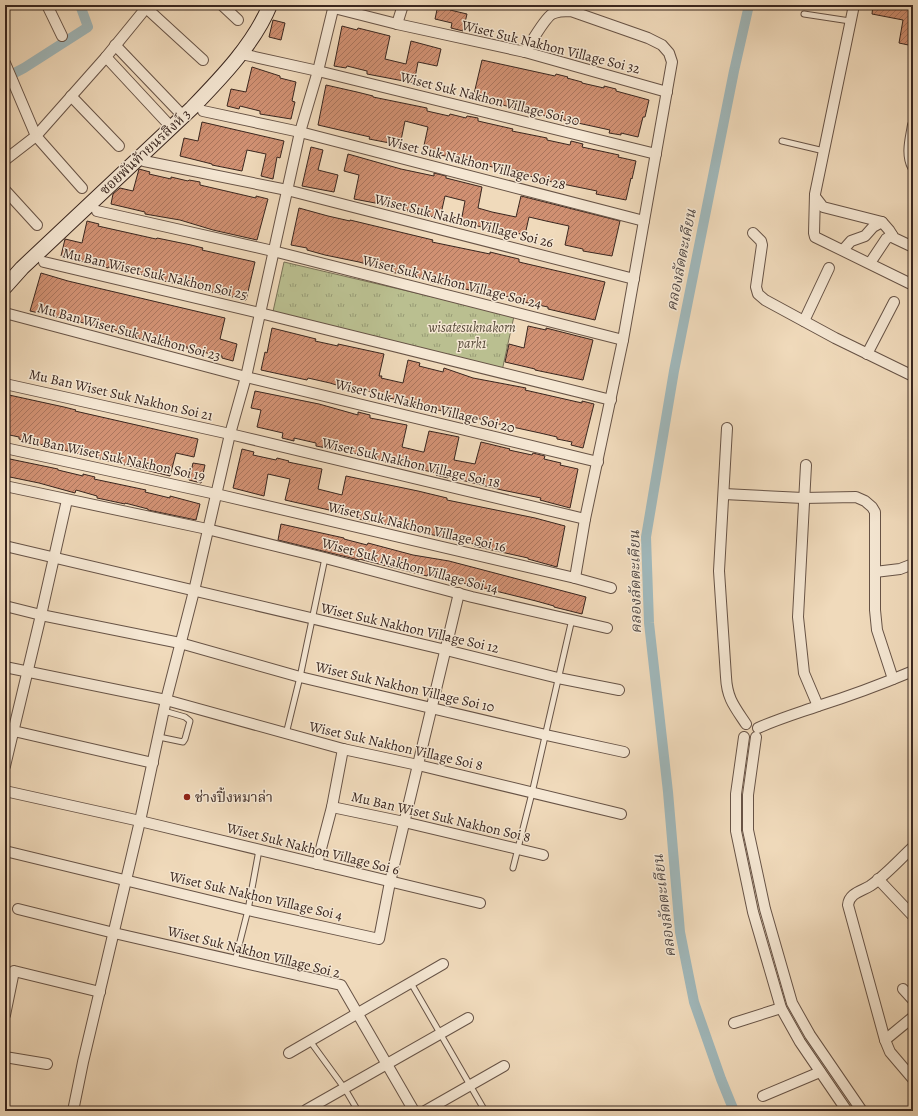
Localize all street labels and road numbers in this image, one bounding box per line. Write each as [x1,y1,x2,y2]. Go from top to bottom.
street label: Wiset Suk Nakhon Village Soi 32 [459,15,643,78]
street label: Wiset Suk Nakhon Village Soi 30 [397,67,582,130]
street label: ซอยพันท้ายนรสิงห์ 3 [95,105,195,199]
street label: Wiset Suk Nakhon Village Soi 28 [383,131,568,195]
street label: Wiset Suk Nakhon Village Soi 26 [372,189,556,252]
street label: Mu Ban Wiset Suk Nakhon Soi 25 [61,243,249,305]
street label: Wiset Suk Nakhon Village Soi 24 [360,250,543,313]
street label: Mu Ban Wiset Suk Nakhon Soi 23 [35,298,223,366]
street label: Mu Ban Wiset Suk Nakhon Soi 21 [27,365,215,425]
street label: Wiset Suk Nakhon Village Soi 20 [332,374,517,438]
street label: Mu Ban Wiset Suk Nakhon Soi 19 [19,428,207,486]
street label: Wiset Suk Nakhon Village Soi 18 [319,433,502,493]
street label: Wiset Suk Nakhon Village Soi 16 [325,497,508,557]
street label: Wiset Suk Nakhon Village Soi 14 [319,533,500,599]
street label: Wiset Suk Nakhon Village Soi 12 [318,598,501,658]
street label: Wiset Suk Nakhon Village Soi 10 [313,657,496,717]
street label: Wiset Suk Nakhon Village Soi 8 [306,717,485,775]
street label: Mu Ban Wiset Suk Nakhon Soi 8 [349,787,533,847]
street label: Wiset Suk Nakhon Village Soi 6 [224,818,401,880]
street label: Wiset Suk Nakhon Village Soi 4 [167,867,344,925]
street label: Wiset Suk Nakhon Village Soi 2 [165,921,343,983]

